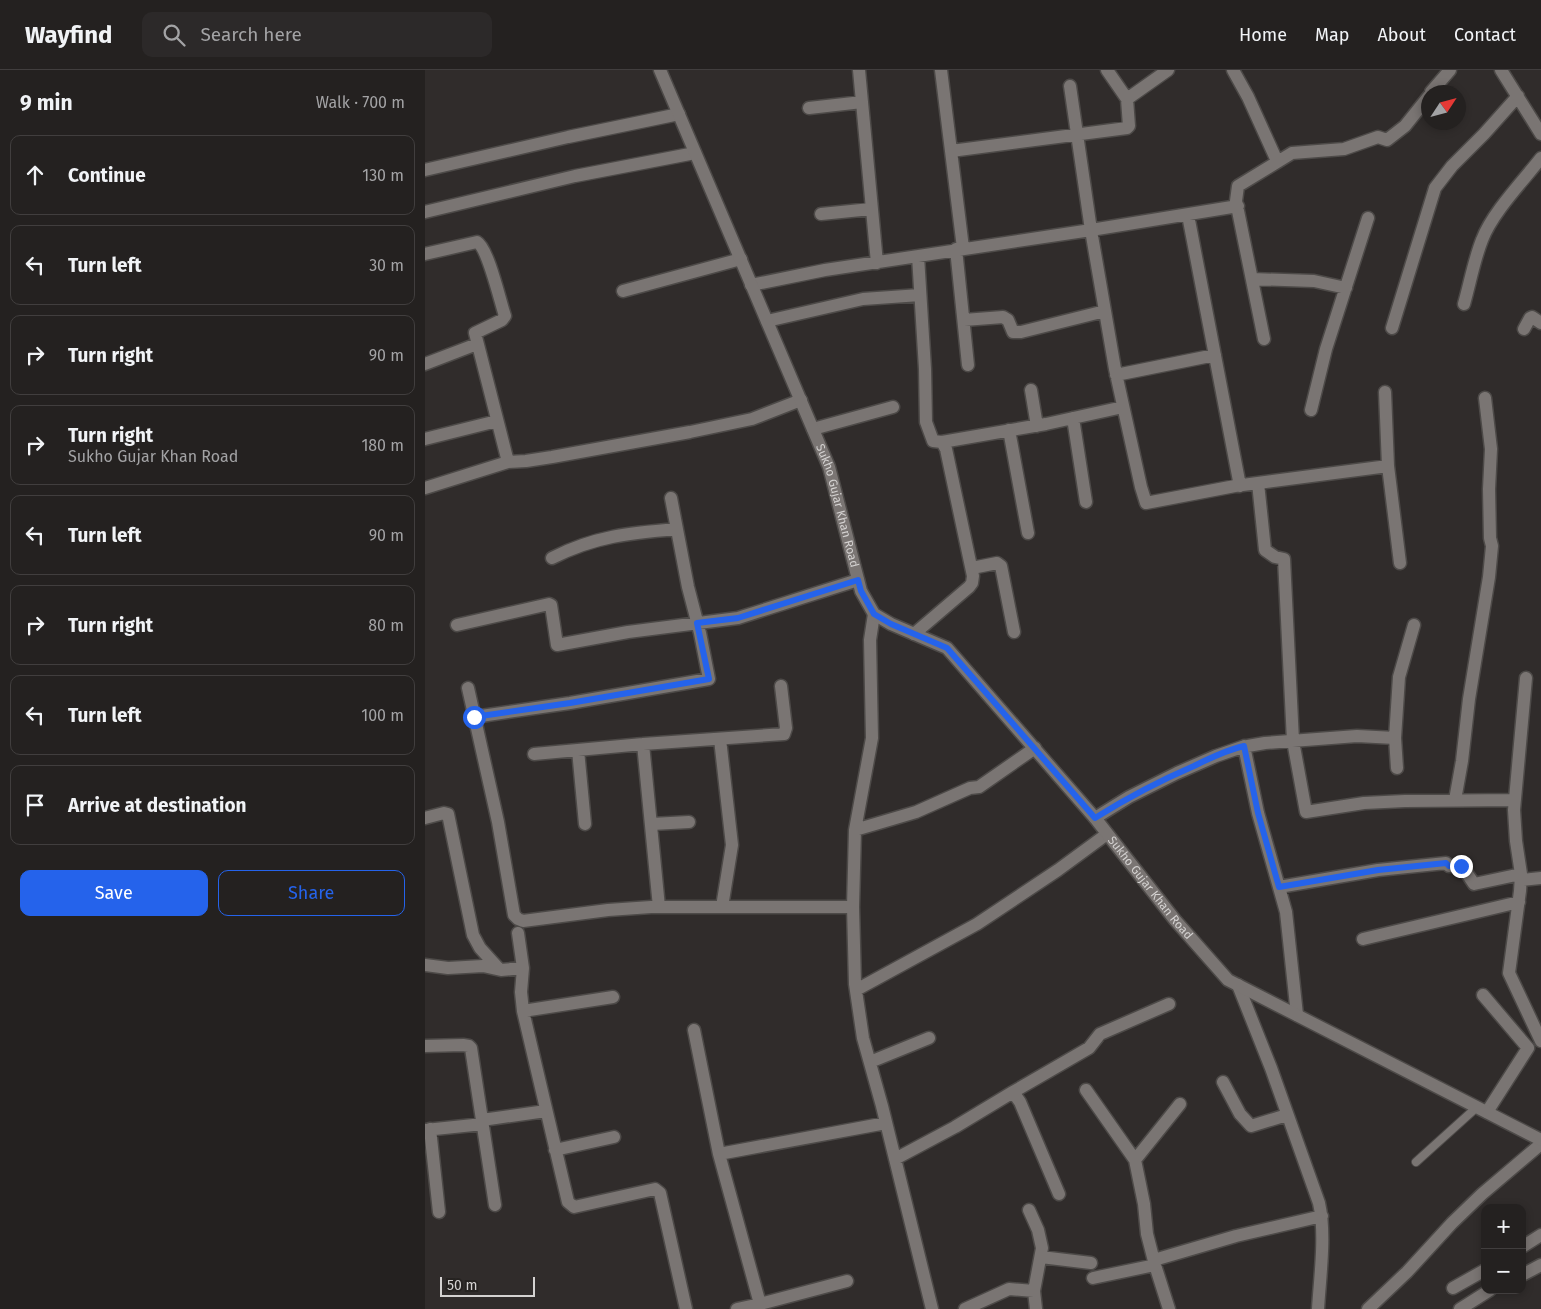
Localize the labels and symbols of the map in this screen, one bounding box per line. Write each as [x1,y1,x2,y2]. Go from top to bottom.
north arrow [1421,85,1466,130]
street label: Sukho Gujar Khan Road [813,442,862,569]
route start [463,706,486,729]
street label: Sukho Gujar Khan Road [1105,833,1196,942]
route end [1450,855,1473,878]
scale bar [440,1274,535,1297]

